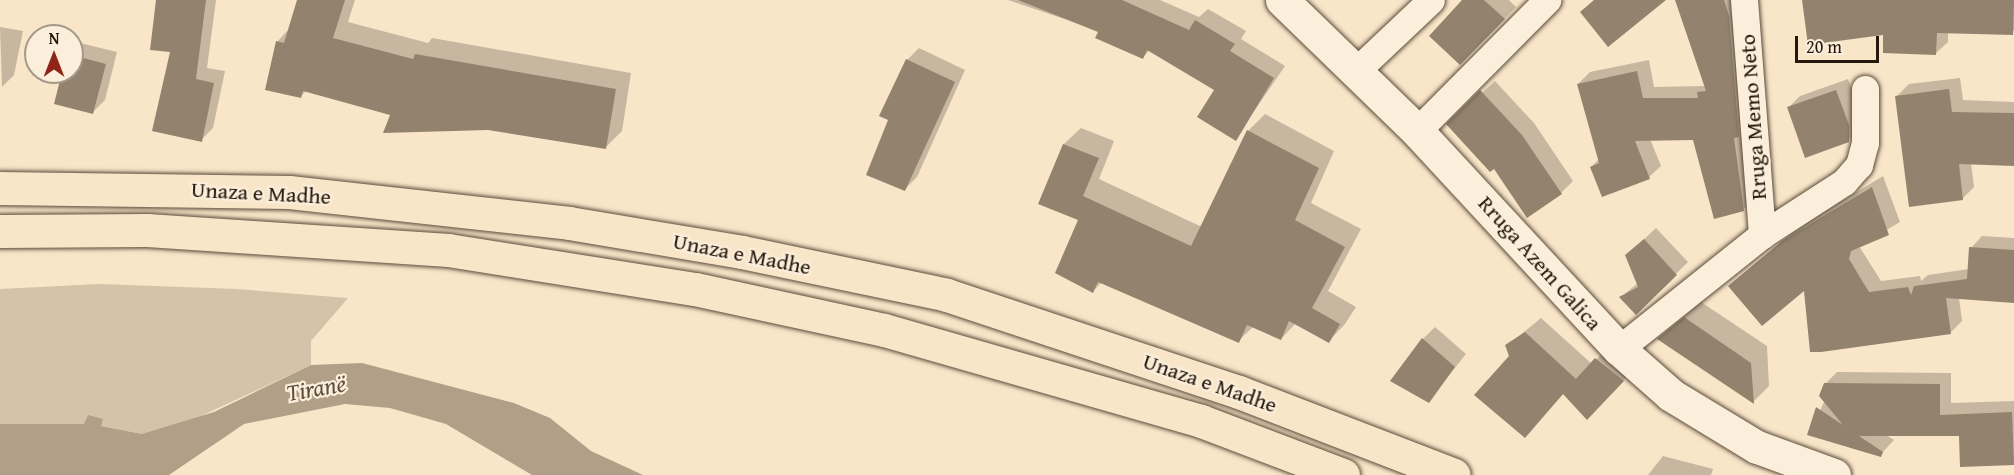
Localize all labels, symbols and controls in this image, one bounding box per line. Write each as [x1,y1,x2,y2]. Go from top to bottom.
north arrow [24,24,84,84]
scale bar [1798,24,1882,62]
text: N [49,26,59,50]
street label: Rruga Memo Neto [1734,33,1772,201]
text: 20 m [1806,33,1842,60]
street label: Unaza e Madhe [190,176,332,210]
street label: Rruga Azem Galica [1473,190,1607,336]
street label: Unaza e Madhe [671,228,813,280]
street label: Unaza e Madhe [1139,348,1281,418]
water label: Tiranë [284,369,348,407]

